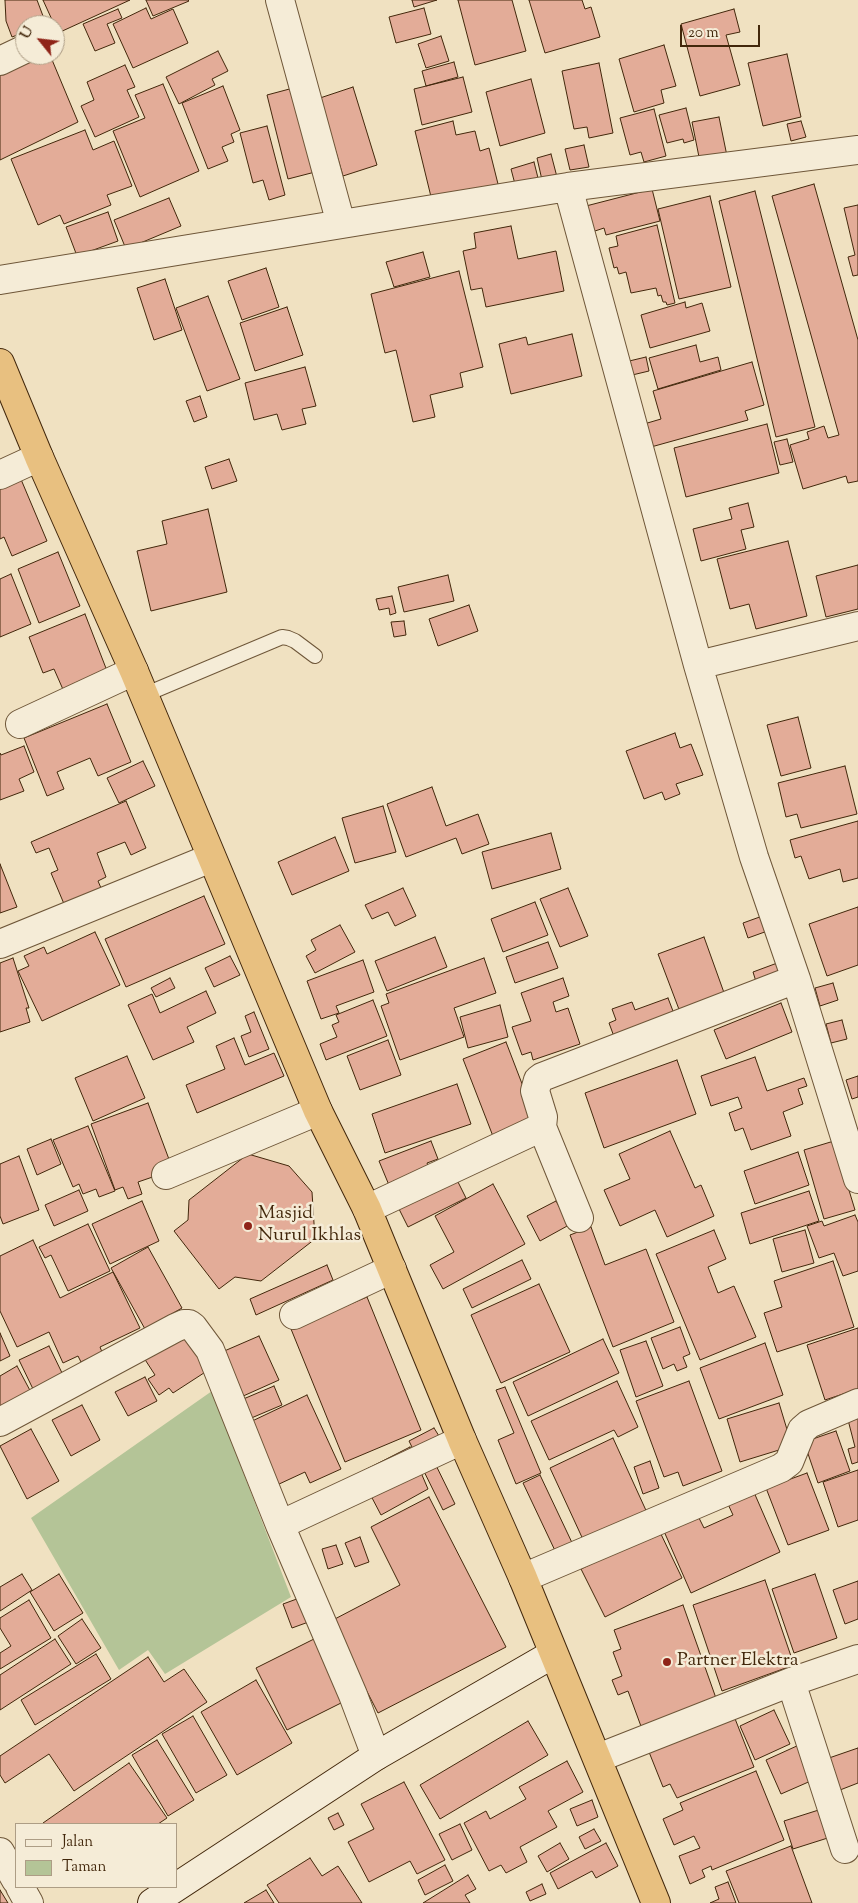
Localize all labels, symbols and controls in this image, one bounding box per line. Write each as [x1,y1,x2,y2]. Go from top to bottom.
north arrow [15,15,65,65]
scale bar [683,15,763,47]
text: U [16,23,39,43]
text: 20 m [688,23,719,44]
place label: Masjid Nurul Ikhlas [258,1204,361,1248]
marker: Masjid Nurul Ikhlas [242,1220,254,1232]
place label: Partner Elektra [677,1651,799,1673]
marker: Partner Elektra [661,1656,673,1668]
legend [15,1823,178,1888]
text: Jalan [62,1832,93,1853]
text: Taman [62,1857,106,1878]

